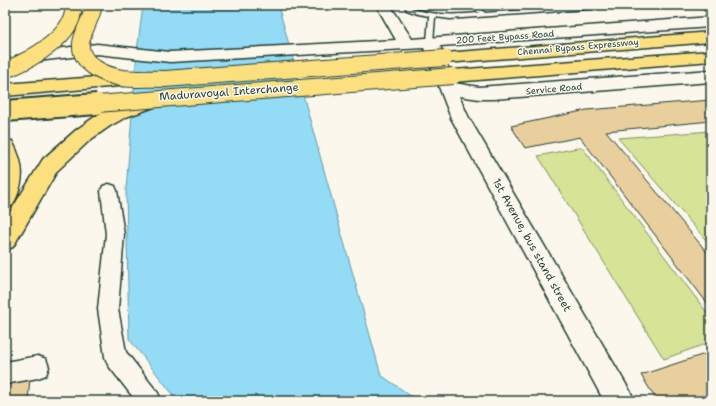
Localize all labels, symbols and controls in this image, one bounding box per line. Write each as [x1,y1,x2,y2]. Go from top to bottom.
street label: 200 Feet Bypass Road [455,28,555,46]
street label: Chennai Bypass Expressway [517,36,639,58]
street label: Maduravoyal Interchange [159,80,299,104]
street label: Service Road [525,81,583,97]
street label: 1st Avenue, bus stand street [489,176,575,315]

